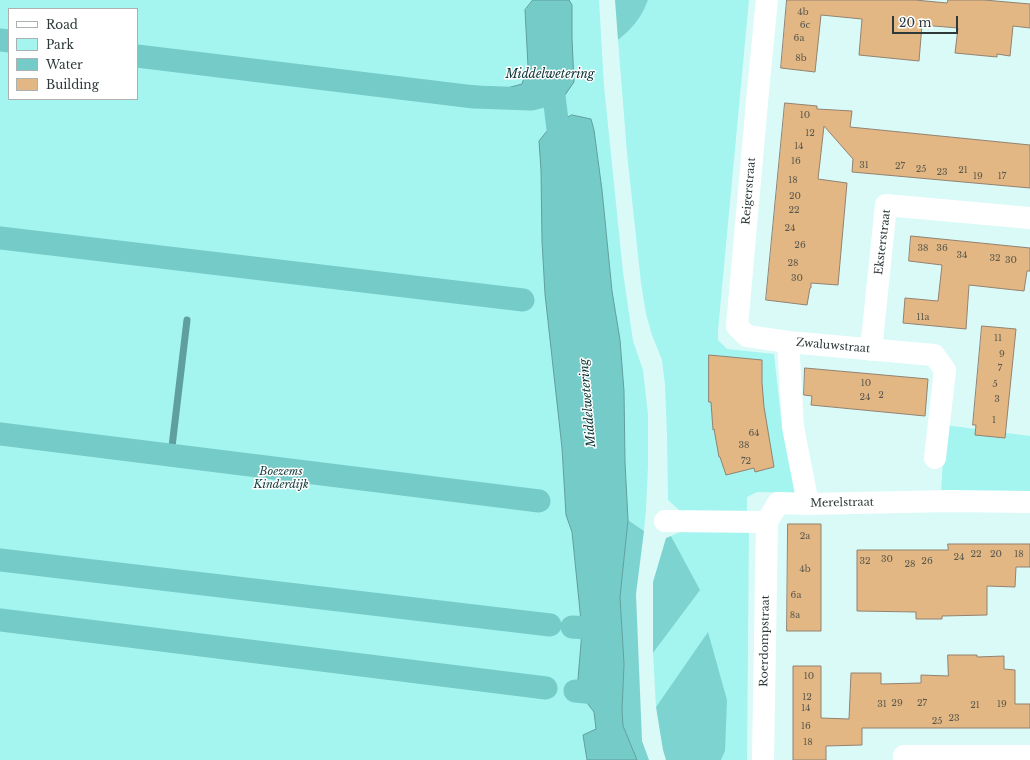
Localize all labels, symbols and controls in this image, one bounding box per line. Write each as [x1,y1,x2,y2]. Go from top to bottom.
house number: 4b [797,7,809,17]
legend [8,8,138,100]
scale bar [894,8,960,34]
text: 20 m [899,15,931,30]
text: Road [46,17,78,32]
house number: 6c [800,20,810,30]
house number: 6a [794,33,804,43]
text: Park [46,37,74,52]
house number: 8b [795,53,807,63]
text: Water [46,57,83,72]
water label: Middelwetering [506,68,594,82]
text: Building [46,77,99,92]
house number: 10 [800,110,810,120]
house number: 12 [805,128,815,138]
house number: 14 [794,141,804,151]
house number: 16 [791,156,801,166]
street label: Reigerstraat [739,157,759,225]
house number: 31 [859,160,869,170]
house number: 27 [895,161,905,171]
house number: 25 [916,164,926,174]
house number: 21 [958,165,968,175]
house number: 23 [936,167,948,177]
house number: 19 [973,171,983,181]
house number: 17 [998,171,1006,181]
house number: 18 [788,175,798,185]
house number: 20 [789,191,801,201]
house number: 22 [788,205,800,215]
street label: Eksterstraat [872,208,894,276]
house number: 24 [785,223,795,233]
house number: 26 [794,240,806,250]
house number: 38 [918,243,928,253]
house number: 36 [936,243,948,253]
house number: 34 [957,250,967,260]
house number: 32 [989,253,1001,263]
house number: 30 [1005,255,1017,265]
house number: 28 [788,258,798,268]
house number: 30 [791,273,803,283]
house number: 11a [916,312,930,322]
house number: 11 [994,333,1002,343]
street label: Zwaluwstraat [795,336,871,356]
house number: 9 [999,349,1005,359]
water label: Middelwetering [577,358,599,448]
house number: 7 [998,363,1002,373]
house number: 10 [861,378,871,388]
house number: 5 [992,379,998,389]
house number: 2 [878,390,884,400]
house number: 24 [860,392,870,402]
house number: 3 [994,394,1000,404]
house number: 1 [992,415,996,425]
house number: 64 [748,428,760,438]
house number: 38 [739,440,749,450]
house number: 72 [741,456,751,466]
park label: Boezems Kinderdijk [253,465,309,491]
street label: Merelstraat [810,496,874,510]
house number: 2a [800,531,810,541]
house number: 22 [970,549,982,559]
house number: 20 [990,549,1002,559]
house number: 18 [1014,549,1024,559]
house number: 24 [954,552,964,562]
house number: 30 [881,554,893,564]
house number: 32 [859,556,871,566]
house number: 26 [921,556,933,566]
house number: 28 [905,559,915,569]
house number: 4b [799,564,811,574]
house number: 6a [791,590,801,600]
street label: Roerdompstraat [758,595,772,687]
house number: 8a [790,610,800,620]
house number: 10 [804,671,814,681]
house number: 12 [802,692,812,702]
house number: 29 [891,698,903,708]
house number: 27 [917,698,927,708]
house number: 31 [877,699,887,709]
house number: 19 [997,699,1007,709]
house number: 21 [970,700,980,710]
house number: 14 [801,703,811,713]
house number: 23 [948,713,960,723]
house number: 25 [932,716,942,726]
house number: 16 [801,721,811,731]
house number: 18 [803,737,813,747]

